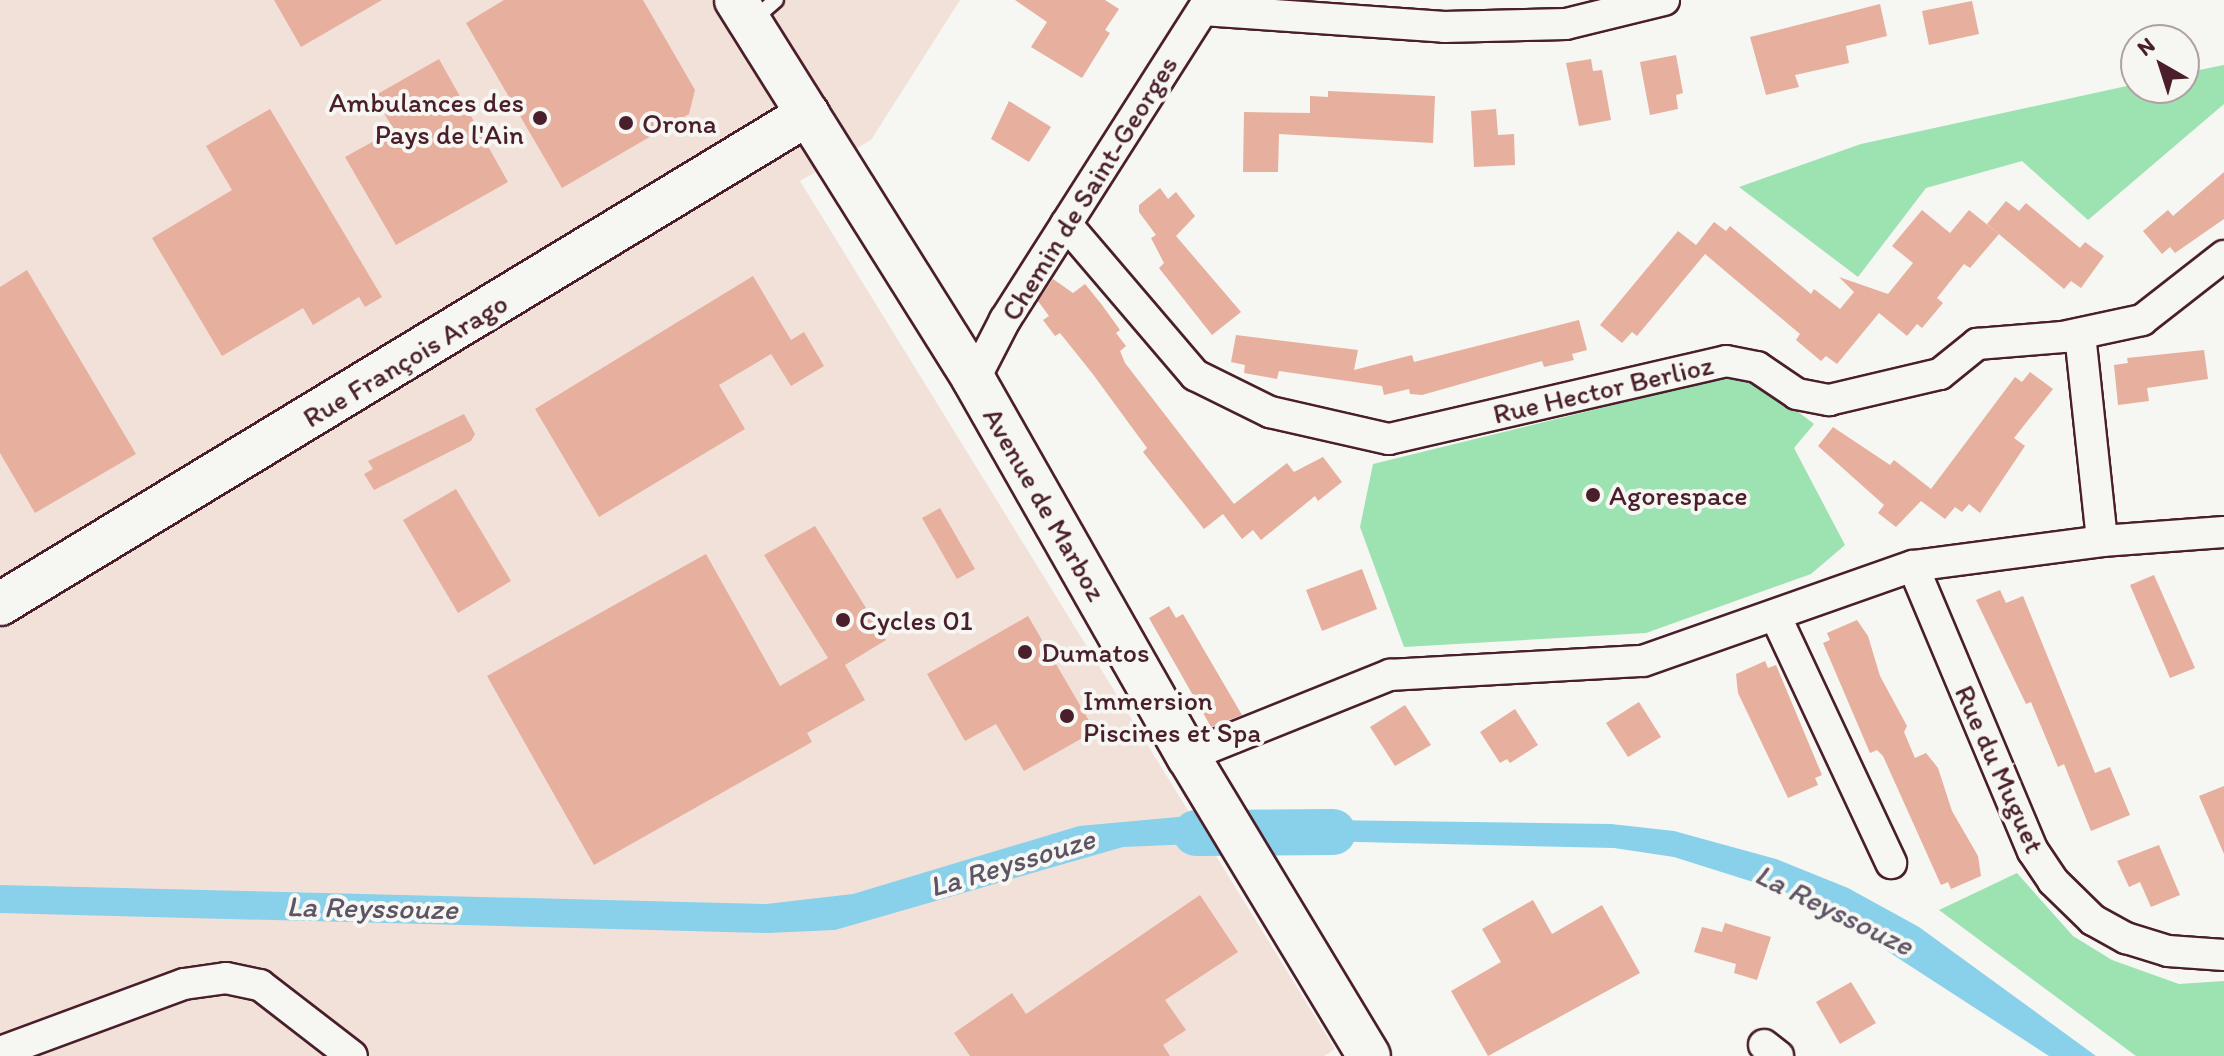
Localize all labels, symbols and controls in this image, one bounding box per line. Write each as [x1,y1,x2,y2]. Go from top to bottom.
north arrow [2120,24,2200,104]
text: N [2132,31,2160,62]
street label: Chemin de Saint-Georges [993,49,1185,327]
place label: Ambulances des Pays de l'Ain [329,85,524,151]
place label: Orona [642,106,716,140]
marker: Ambulances des Pays de l'Ain [531,109,549,127]
marker: Orona [617,114,635,132]
street label: Rue François Arago [297,286,513,434]
street label: Rue Hector Berlioz [1490,347,1716,431]
street label: Avenue de Marboz [976,401,1114,607]
place label: Agorespace [1609,478,1748,512]
marker: Agorespace [1584,486,1602,504]
place label: Cycles 01 [859,603,973,637]
marker: Cycles 01 [834,611,852,629]
place label: Dumatos [1041,635,1150,669]
marker: Dumatos [1016,643,1034,661]
street label: Rue du Muguet [1948,680,2052,858]
place label: Immersion Piscines et Spa [1083,683,1262,749]
marker: Immersion Piscines et Spa [1058,707,1076,725]
water label: La Reyssouze [925,821,1099,905]
water label: La Reyssouze [1749,856,1919,964]
water label: La Reyssouze [286,889,458,927]

